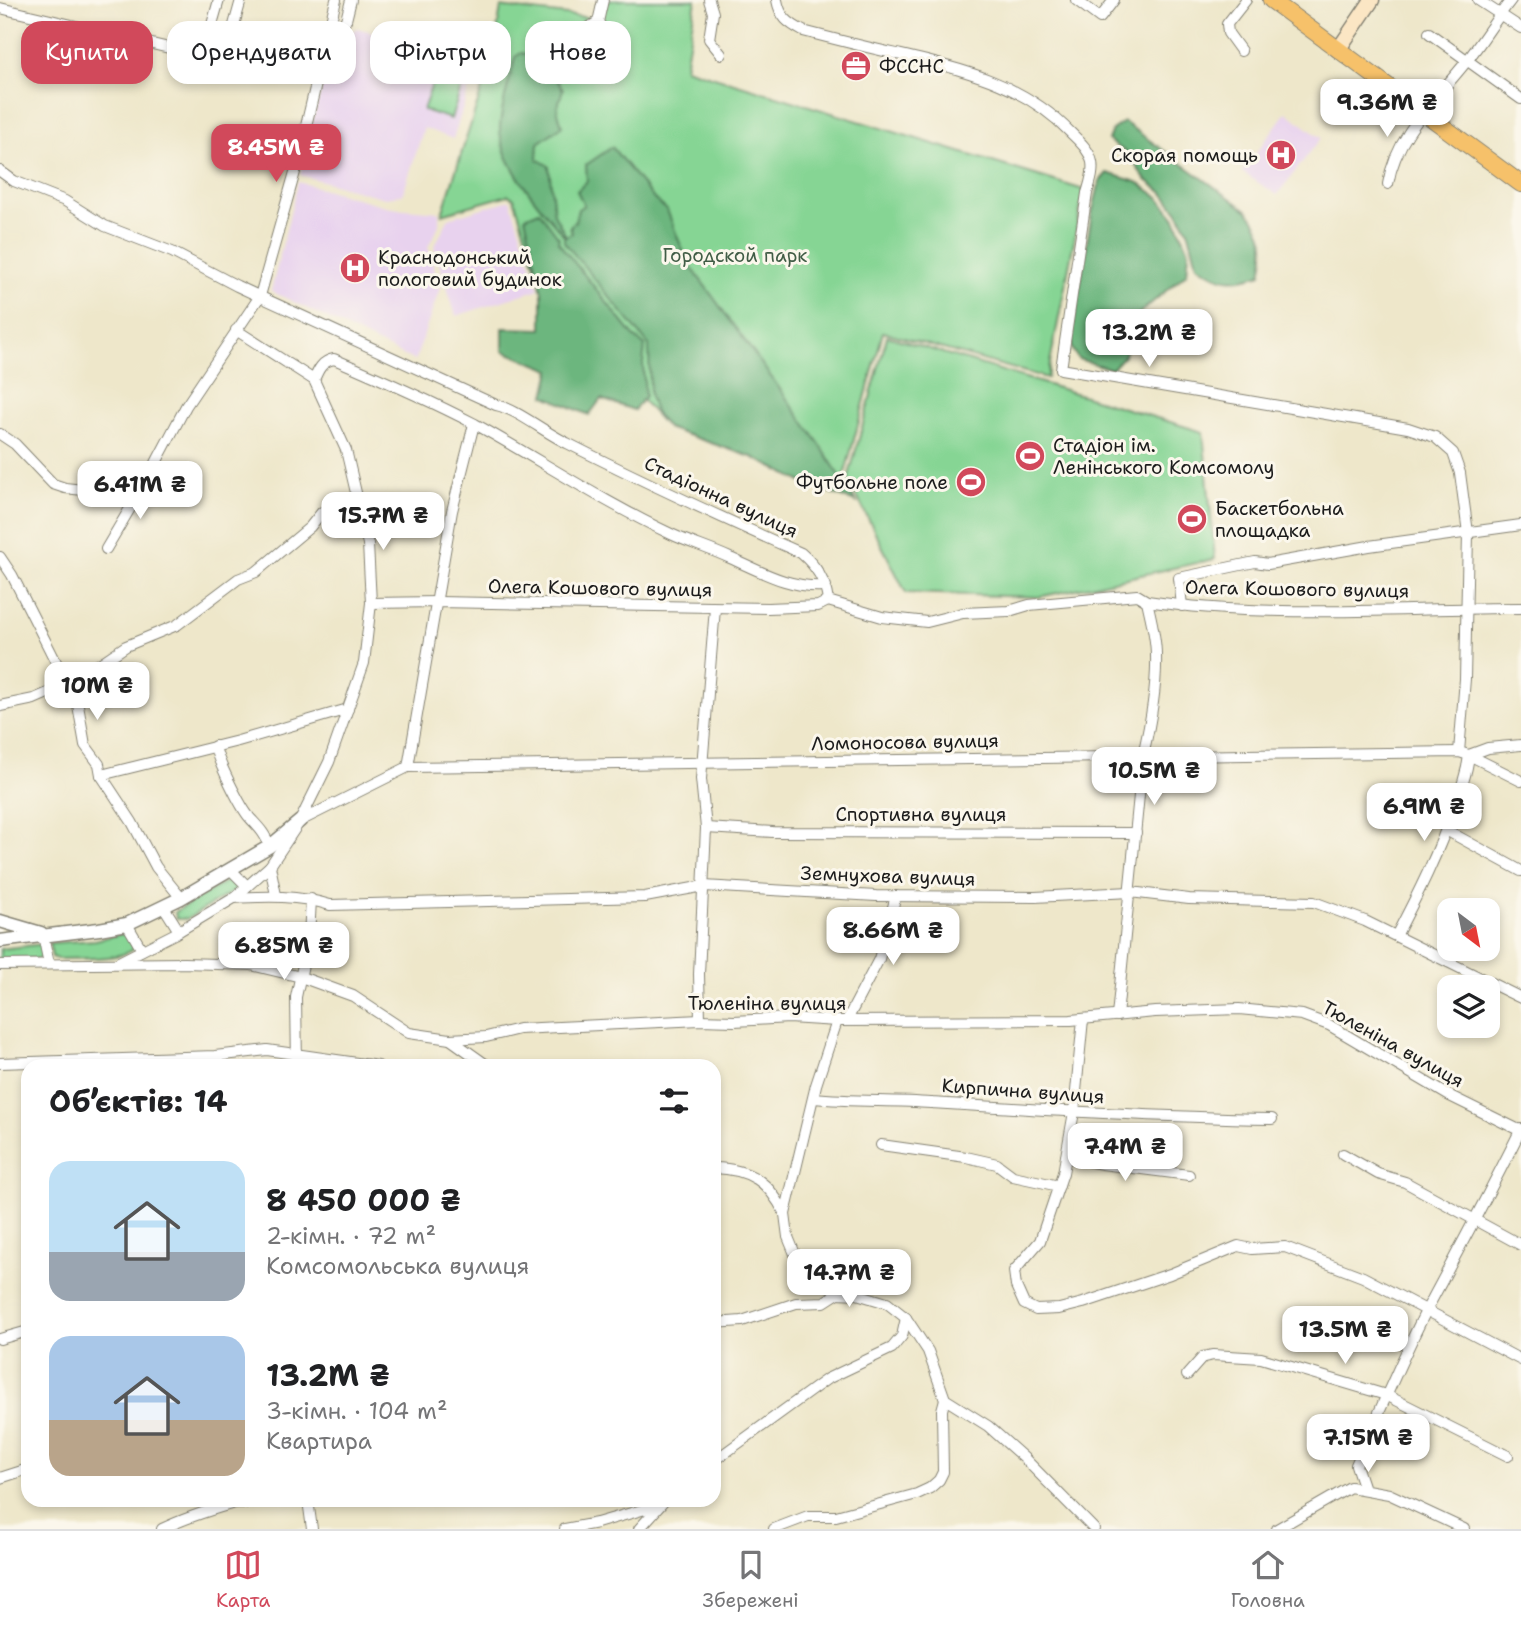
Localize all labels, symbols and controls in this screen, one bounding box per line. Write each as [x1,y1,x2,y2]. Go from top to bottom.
chip: Купити [21,21,153,84]
chip: Орендувати [167,21,356,84]
chip: Фільтри [370,21,511,84]
chip: Нове [525,21,631,84]
office icon: ФССНС [839,49,873,83]
place label: ФССНС [879,54,944,79]
pin: 9.36M ₴ [1322,80,1452,139]
text: 9.36M ₴ [1336,87,1438,117]
pin: 8.45M ₴ [211,124,341,184]
text: 8.45M ₴ [227,132,325,162]
hospital icon: Скорая помощь [1264,138,1298,172]
place label: Скорая помощь [1111,143,1258,168]
park label: Городской парк [663,243,807,268]
place label: Краснодонський пологовий будинок [378,245,562,292]
hospital icon: Краснодонський пологовий будинок [338,251,372,285]
pin: 13.2M ₴ [1084,310,1214,369]
text: 13.2M ₴ [1102,317,1197,347]
place label: Стадіон ім. Ленінського Комсомолу [1053,433,1274,480]
sports icon: Стадіон ім. Ленінського Комсомолу [1013,439,1047,473]
street label: Стадіонна вулиця [640,450,802,544]
pin: 6.41M ₴ [75,462,205,521]
sports icon: Футбольне поле [954,465,988,499]
text: 6.41M ₴ [93,469,187,499]
place label: Футбольне поле [796,470,948,495]
pin: 15.7M ₴ [318,492,448,552]
place label: Баскетбольна площадка [1215,496,1344,543]
text: 15.7M ₴ [337,500,429,530]
sports icon: Баскетбольна площадка [1175,502,1209,536]
street label: Олега Кошового вулиця [488,574,712,602]
street label: Олега Кошового вулиця [1185,575,1409,603]
pin: 10M ₴ [48,662,146,722]
text: 10M ₴ [60,670,134,700]
street label: Ломоносова вулиця [811,728,999,756]
pin: 10.5M ₴ [1089,748,1219,807]
text: 10.5M ₴ [1108,755,1200,785]
pin: 6.9M ₴ [1367,784,1481,843]
text: 6.9M ₴ [1383,791,1465,821]
street label: Спортивна вулиця [835,802,1007,827]
street label: Земнухова вулиця [800,860,976,892]
north arrow [1437,898,1500,961]
map controls [1437,898,1500,1038]
pin: 8.66M ₴ [828,908,958,967]
text: 8.66M ₴ [842,915,944,945]
pin: 6.85M ₴ [219,922,349,982]
text: 6.85M ₴ [234,930,334,960]
button: layers [1437,975,1500,1038]
street label: Тюленіна вулиця [688,991,846,1016]
street label: Тюленіна вулиця [1318,995,1468,1093]
street label: Кирпична вулиця [941,1073,1105,1109]
text: Об’єктів: 14 [49,1081,228,1122]
icon: filters [655,1082,693,1120]
pin: 7.4M ₴ [1068,1124,1182,1183]
text: 7.4M ₴ [1084,1131,1166,1161]
text: 8 450 000 ₴ [266,1180,461,1221]
icon: home [105,1189,189,1273]
text: 2-кімн. · 72 m² [266,1221,436,1251]
pin: 14.7M ₴ [784,1250,914,1309]
text: Комсомольська вулиця [266,1251,529,1281]
text: 14.7M ₴ [803,1257,895,1287]
pin: 13.5M ₴ [1280,1306,1410,1366]
text: 13.5M ₴ [1298,1314,1392,1344]
text: 13.2M ₴ [266,1355,390,1396]
icon: home [105,1364,189,1448]
text: 3-кімн. · 104 m² [266,1396,447,1426]
pin: 7.15M ₴ [1303,1414,1433,1474]
text: 7.15M ₴ [1323,1422,1413,1452]
text: Квартира [266,1426,372,1456]
tab: Карта [216,1546,270,1613]
tab: Збережені [703,1546,799,1613]
tab: Головна [1231,1546,1305,1613]

